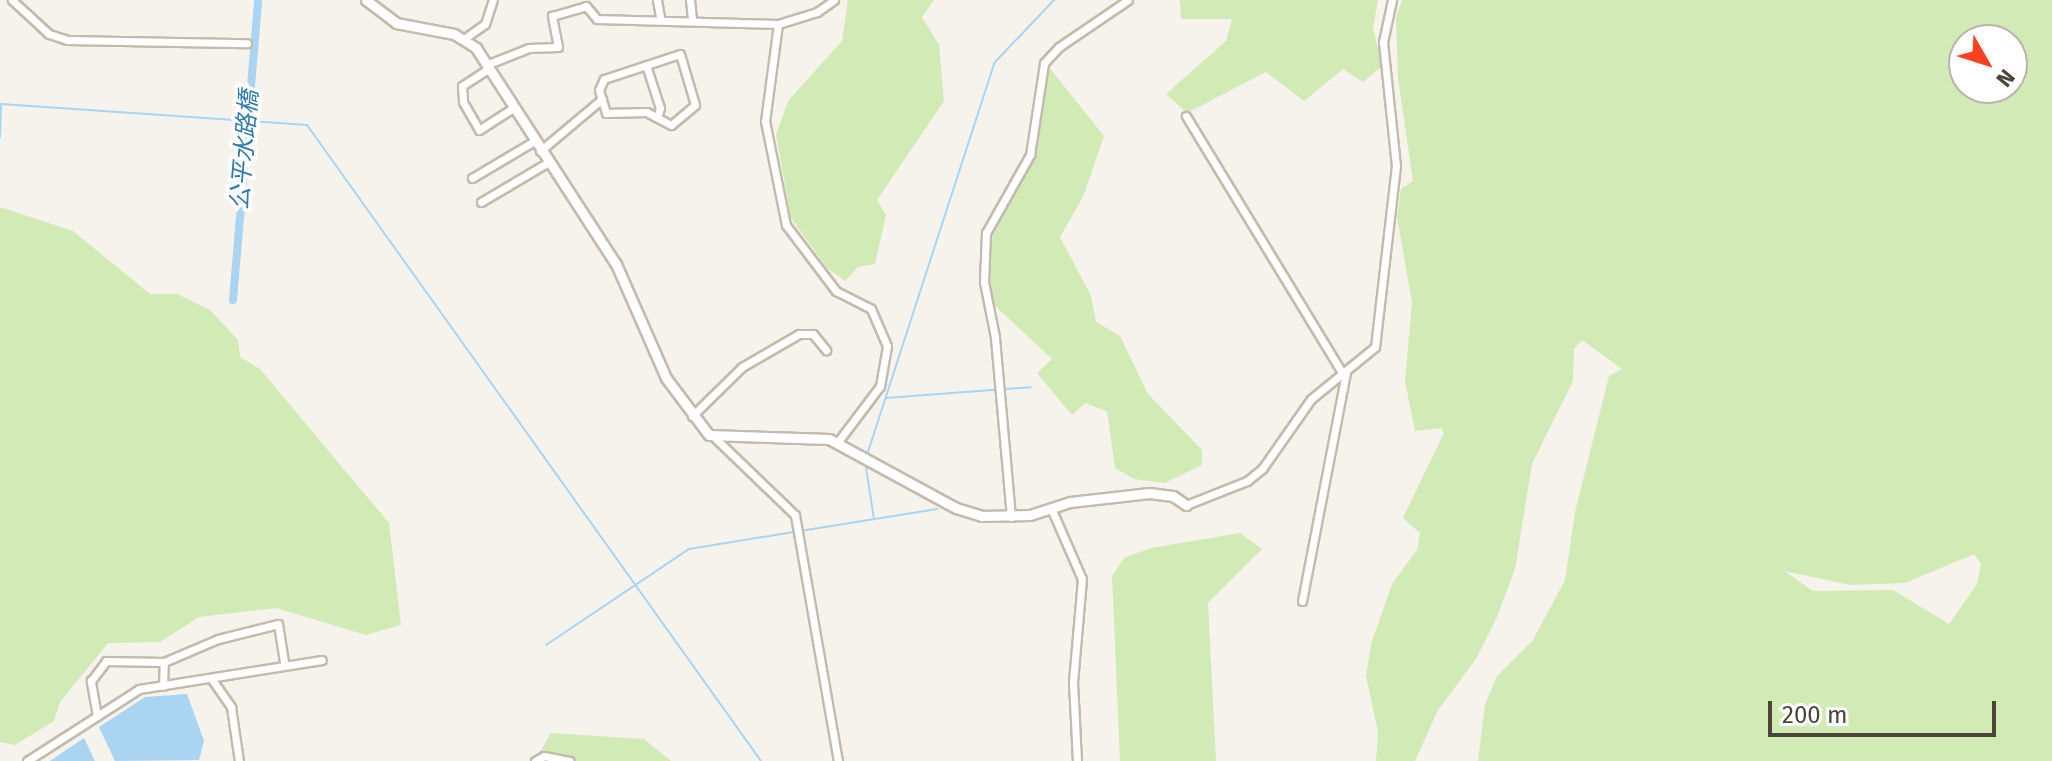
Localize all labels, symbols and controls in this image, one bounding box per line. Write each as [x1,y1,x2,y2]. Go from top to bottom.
north arrow [1948,24,2028,104]
text: N [1990,64,2021,92]
water label: 公平水路橋 [225,89,265,211]
scale bar [1772,685,2000,735]
text: 200 m [1782,701,1848,729]

